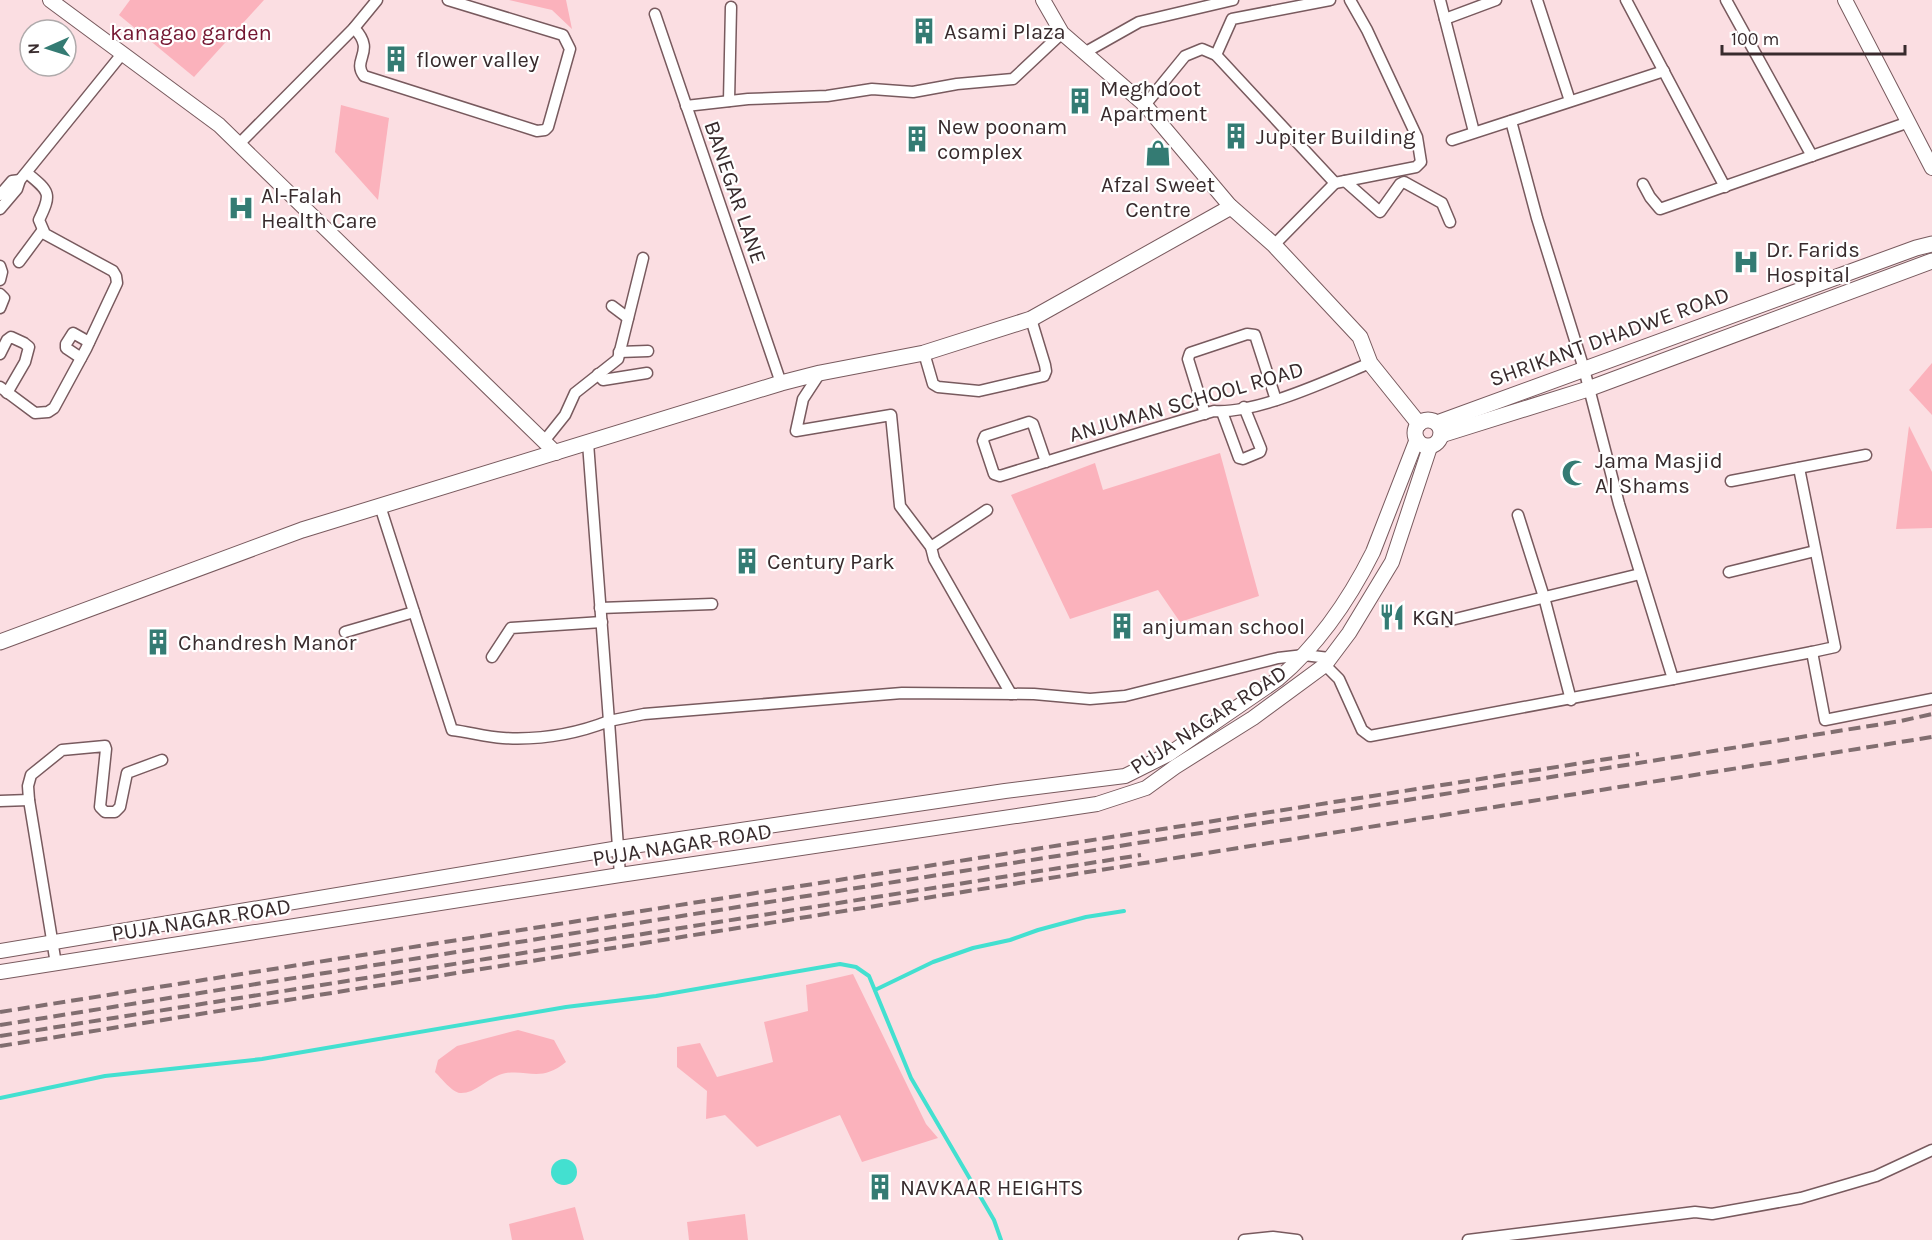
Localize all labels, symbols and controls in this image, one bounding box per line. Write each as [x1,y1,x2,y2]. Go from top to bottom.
building icon: Asami Plaza [909,16,939,46]
north arrow [18,18,78,78]
scale bar [1722,18,1905,56]
place label: Asami Plaza [944,19,1066,45]
park label: kanagao garden [110,20,272,46]
text: 100 m [1731,28,1779,50]
text: N [24,43,43,55]
building icon: flower valley [381,44,411,74]
place label: flower valley [416,47,539,73]
place label: Meghdoot Apartment [1100,76,1207,127]
building icon: Meghdoot Apartment [1065,86,1095,116]
place label: New poonam complex [937,114,1067,165]
street label: BANEGAR LANE [698,117,772,267]
building icon: Jupiter Building [1221,121,1251,151]
building icon: New poonam complex [902,124,932,154]
place label: Jupiter Building [1256,124,1416,150]
shop icon: Afzal Sweet Centre [1143,138,1173,168]
place label: Afzal Sweet Centre [1101,172,1215,223]
place label: Al-Falah Health Care [261,183,377,234]
hospital icon: Al-Falah Health Care [226,193,256,223]
place label: Dr. Farids Hospital [1766,237,1860,288]
hospital icon: Dr. Farids Hospital [1731,247,1761,277]
street label: SHRIKANT DHADWE ROAD [1486,281,1733,392]
street label: ANJUMAN SCHOOL ROAD [1066,356,1307,448]
place label: Jama Masjid Al Shams [1595,448,1723,499]
mosque icon: Jama Masjid Al Shams [1560,458,1590,488]
building icon: Century Park [732,546,762,576]
place label: Century Park [767,549,895,575]
restaurant icon: KGN [1377,602,1407,632]
place label: KGN [1412,605,1455,631]
building icon: anjuman school [1107,611,1137,641]
place label: anjuman school [1142,614,1305,640]
building icon: Chandresh Manor [143,627,173,657]
place label: Chandresh Manor [178,630,357,656]
street label: PUJA NAGAR ROAD [1125,660,1292,780]
street label: PUJA NAGAR ROAD [591,818,774,872]
street label: PUJA NAGAR ROAD [110,893,293,947]
building icon: NAVKAAR HEIGHTS [865,1172,895,1202]
place label: NAVKAAR HEIGHTS [900,1175,1083,1201]

